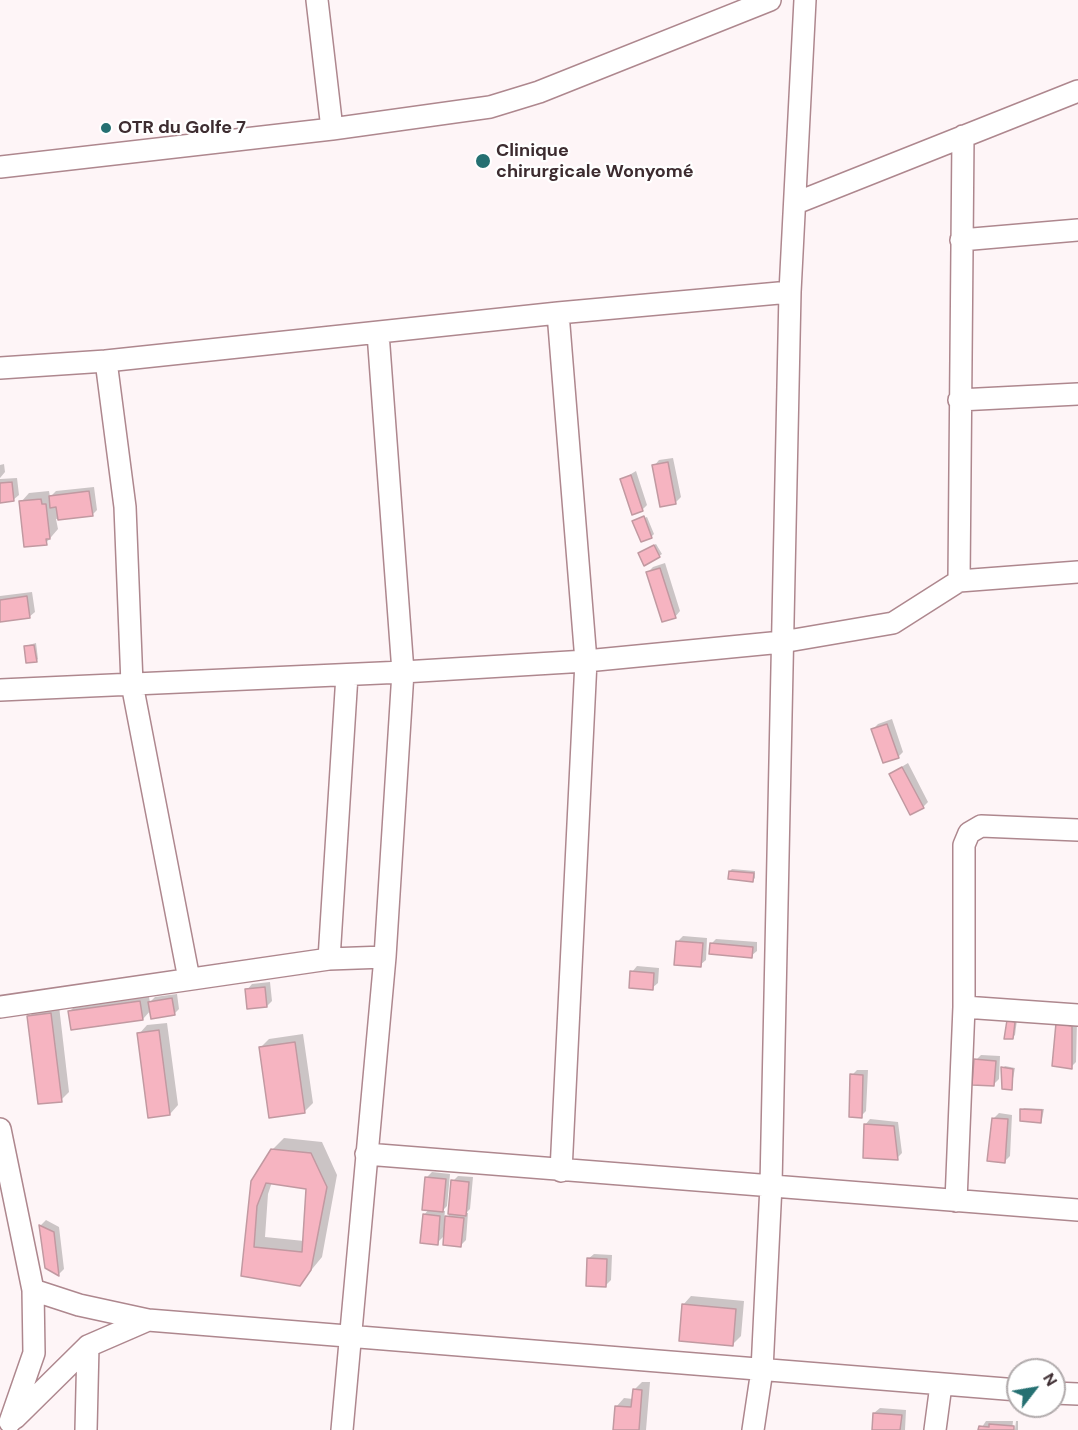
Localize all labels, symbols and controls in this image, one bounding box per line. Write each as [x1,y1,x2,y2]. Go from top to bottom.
place label: OTR du Golfe 7 [118,117,246,139]
marker: OTR du Golfe 7 [99,121,113,135]
place label: Clinique chirurgicale Wonyomé [496,140,694,182]
marker: Clinique chirurgicale Wonyomé [474,152,492,170]
north arrow [1006,1358,1066,1418]
text: N [1038,1369,1062,1390]

